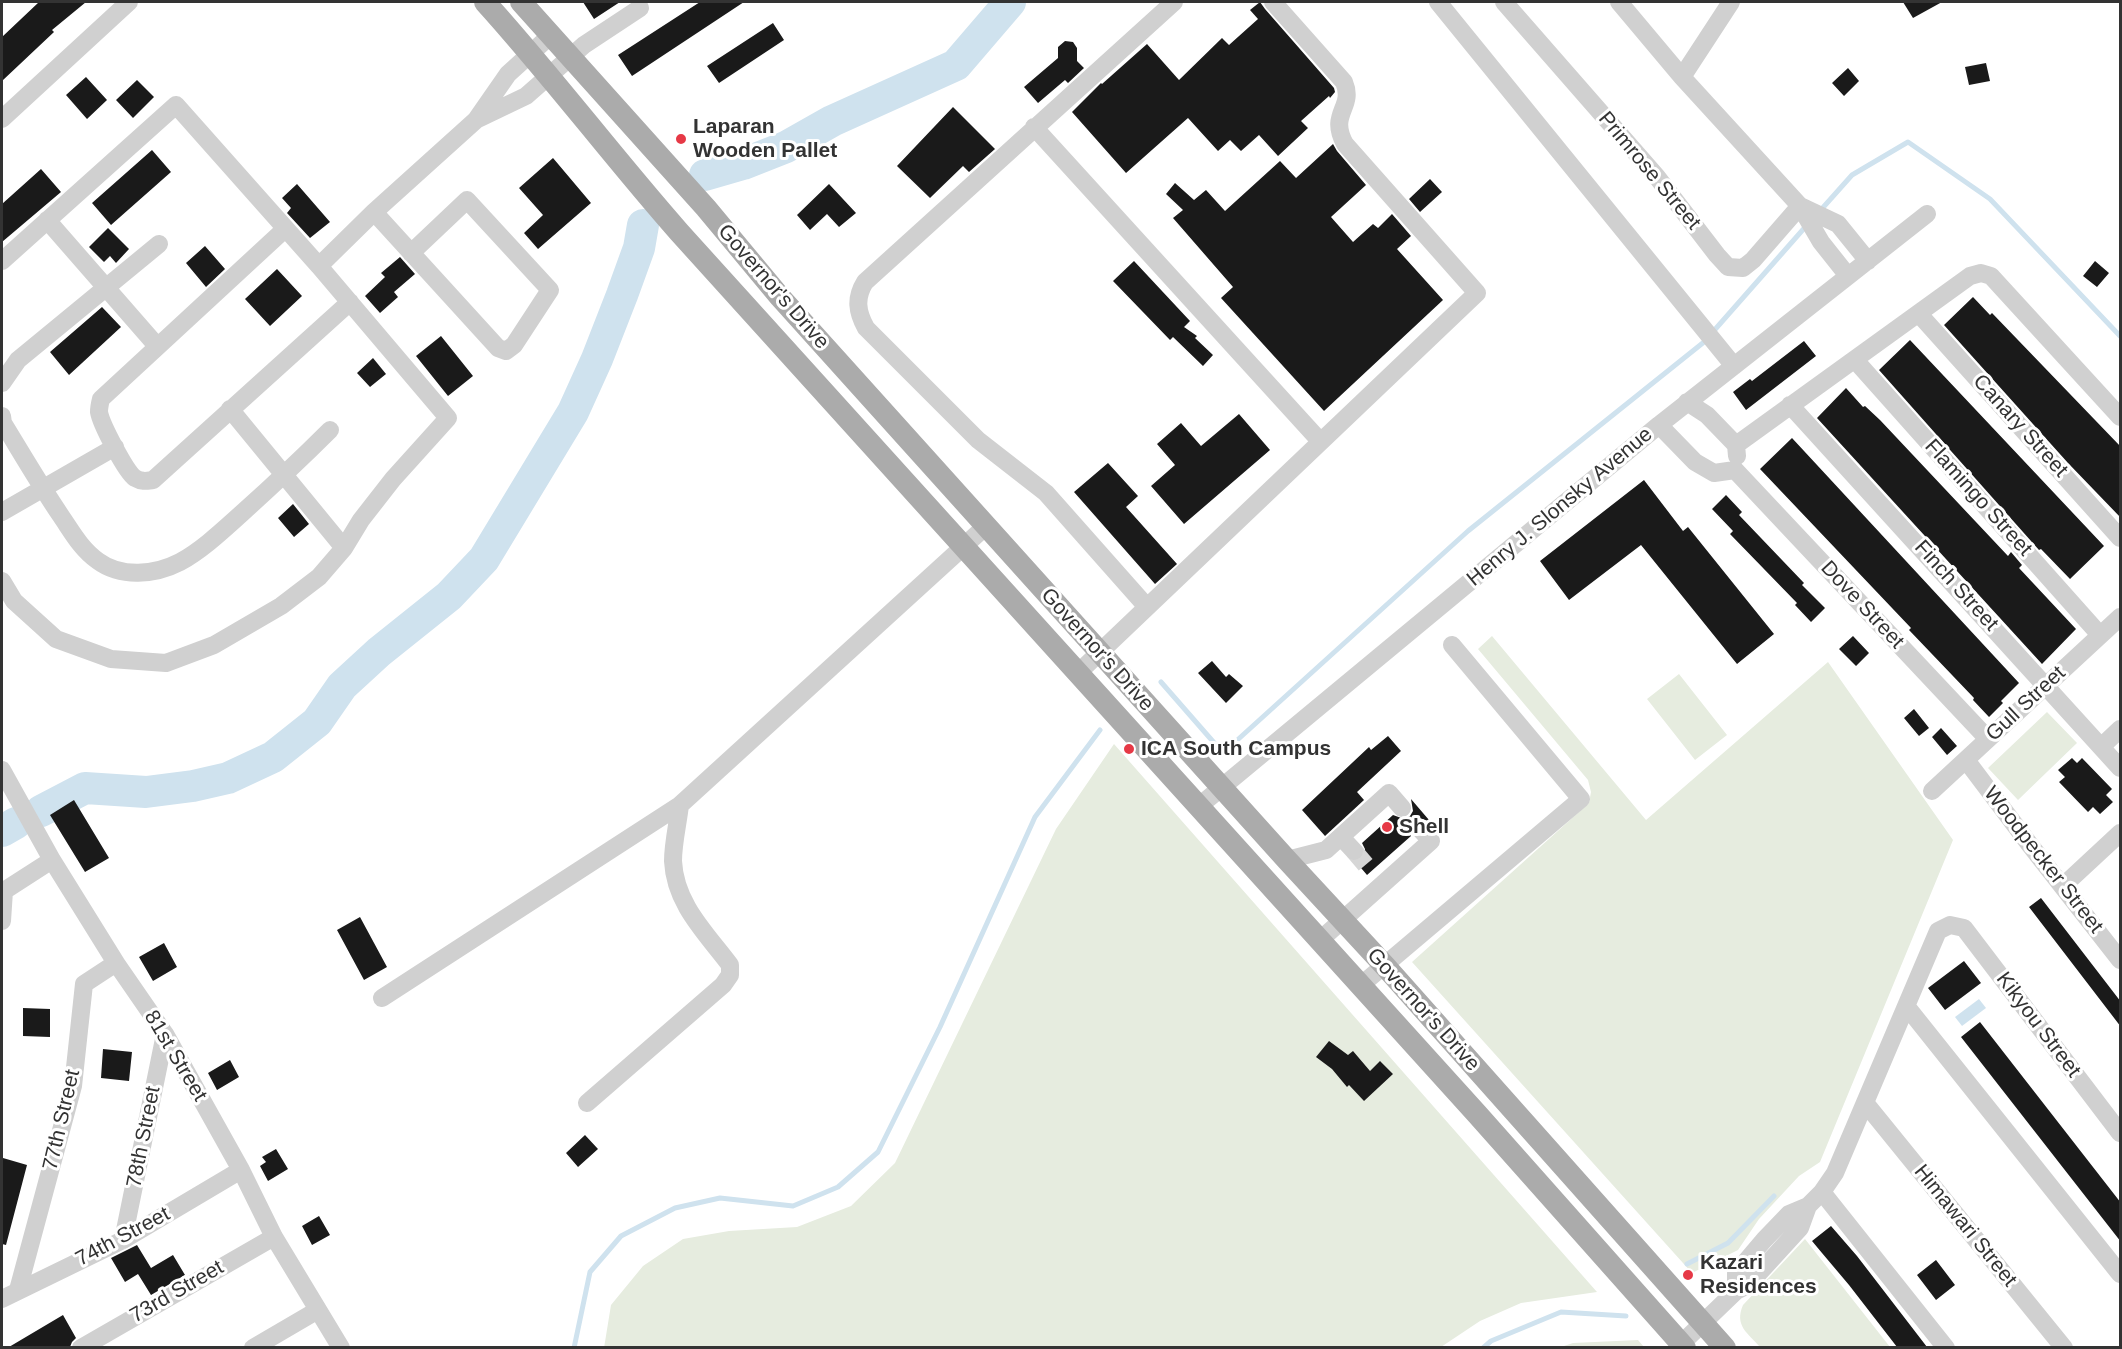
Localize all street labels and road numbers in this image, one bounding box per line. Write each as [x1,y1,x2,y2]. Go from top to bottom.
street label: Primrose Street [1592,107,1706,235]
street label: Governor's Drive [712,220,834,354]
street label: Canary Street [1967,369,2073,483]
street label: Henry J. Slonsky Avenue [1462,422,1658,592]
street label: Flamingo Street [1919,434,2037,562]
street label: Finch Street [1909,536,2003,636]
street label: Dove Street [1815,556,1909,654]
street label: Governor's Drive [1035,583,1159,717]
street label: Gull Street [1981,661,2071,747]
street label: Woodpecker Street [1978,782,2108,938]
street label: Governor's Drive [1361,943,1485,1077]
street label: Kikyou Street [1990,968,2086,1082]
street label: 81st Street [138,1006,212,1106]
street label: 77th Street [38,1067,86,1173]
street label: 78th Street [122,1084,166,1190]
street label: Himawari Street [1908,1160,2022,1292]
street label: 74th Street [72,1202,174,1272]
street label: 73rd Street [126,1255,228,1329]

